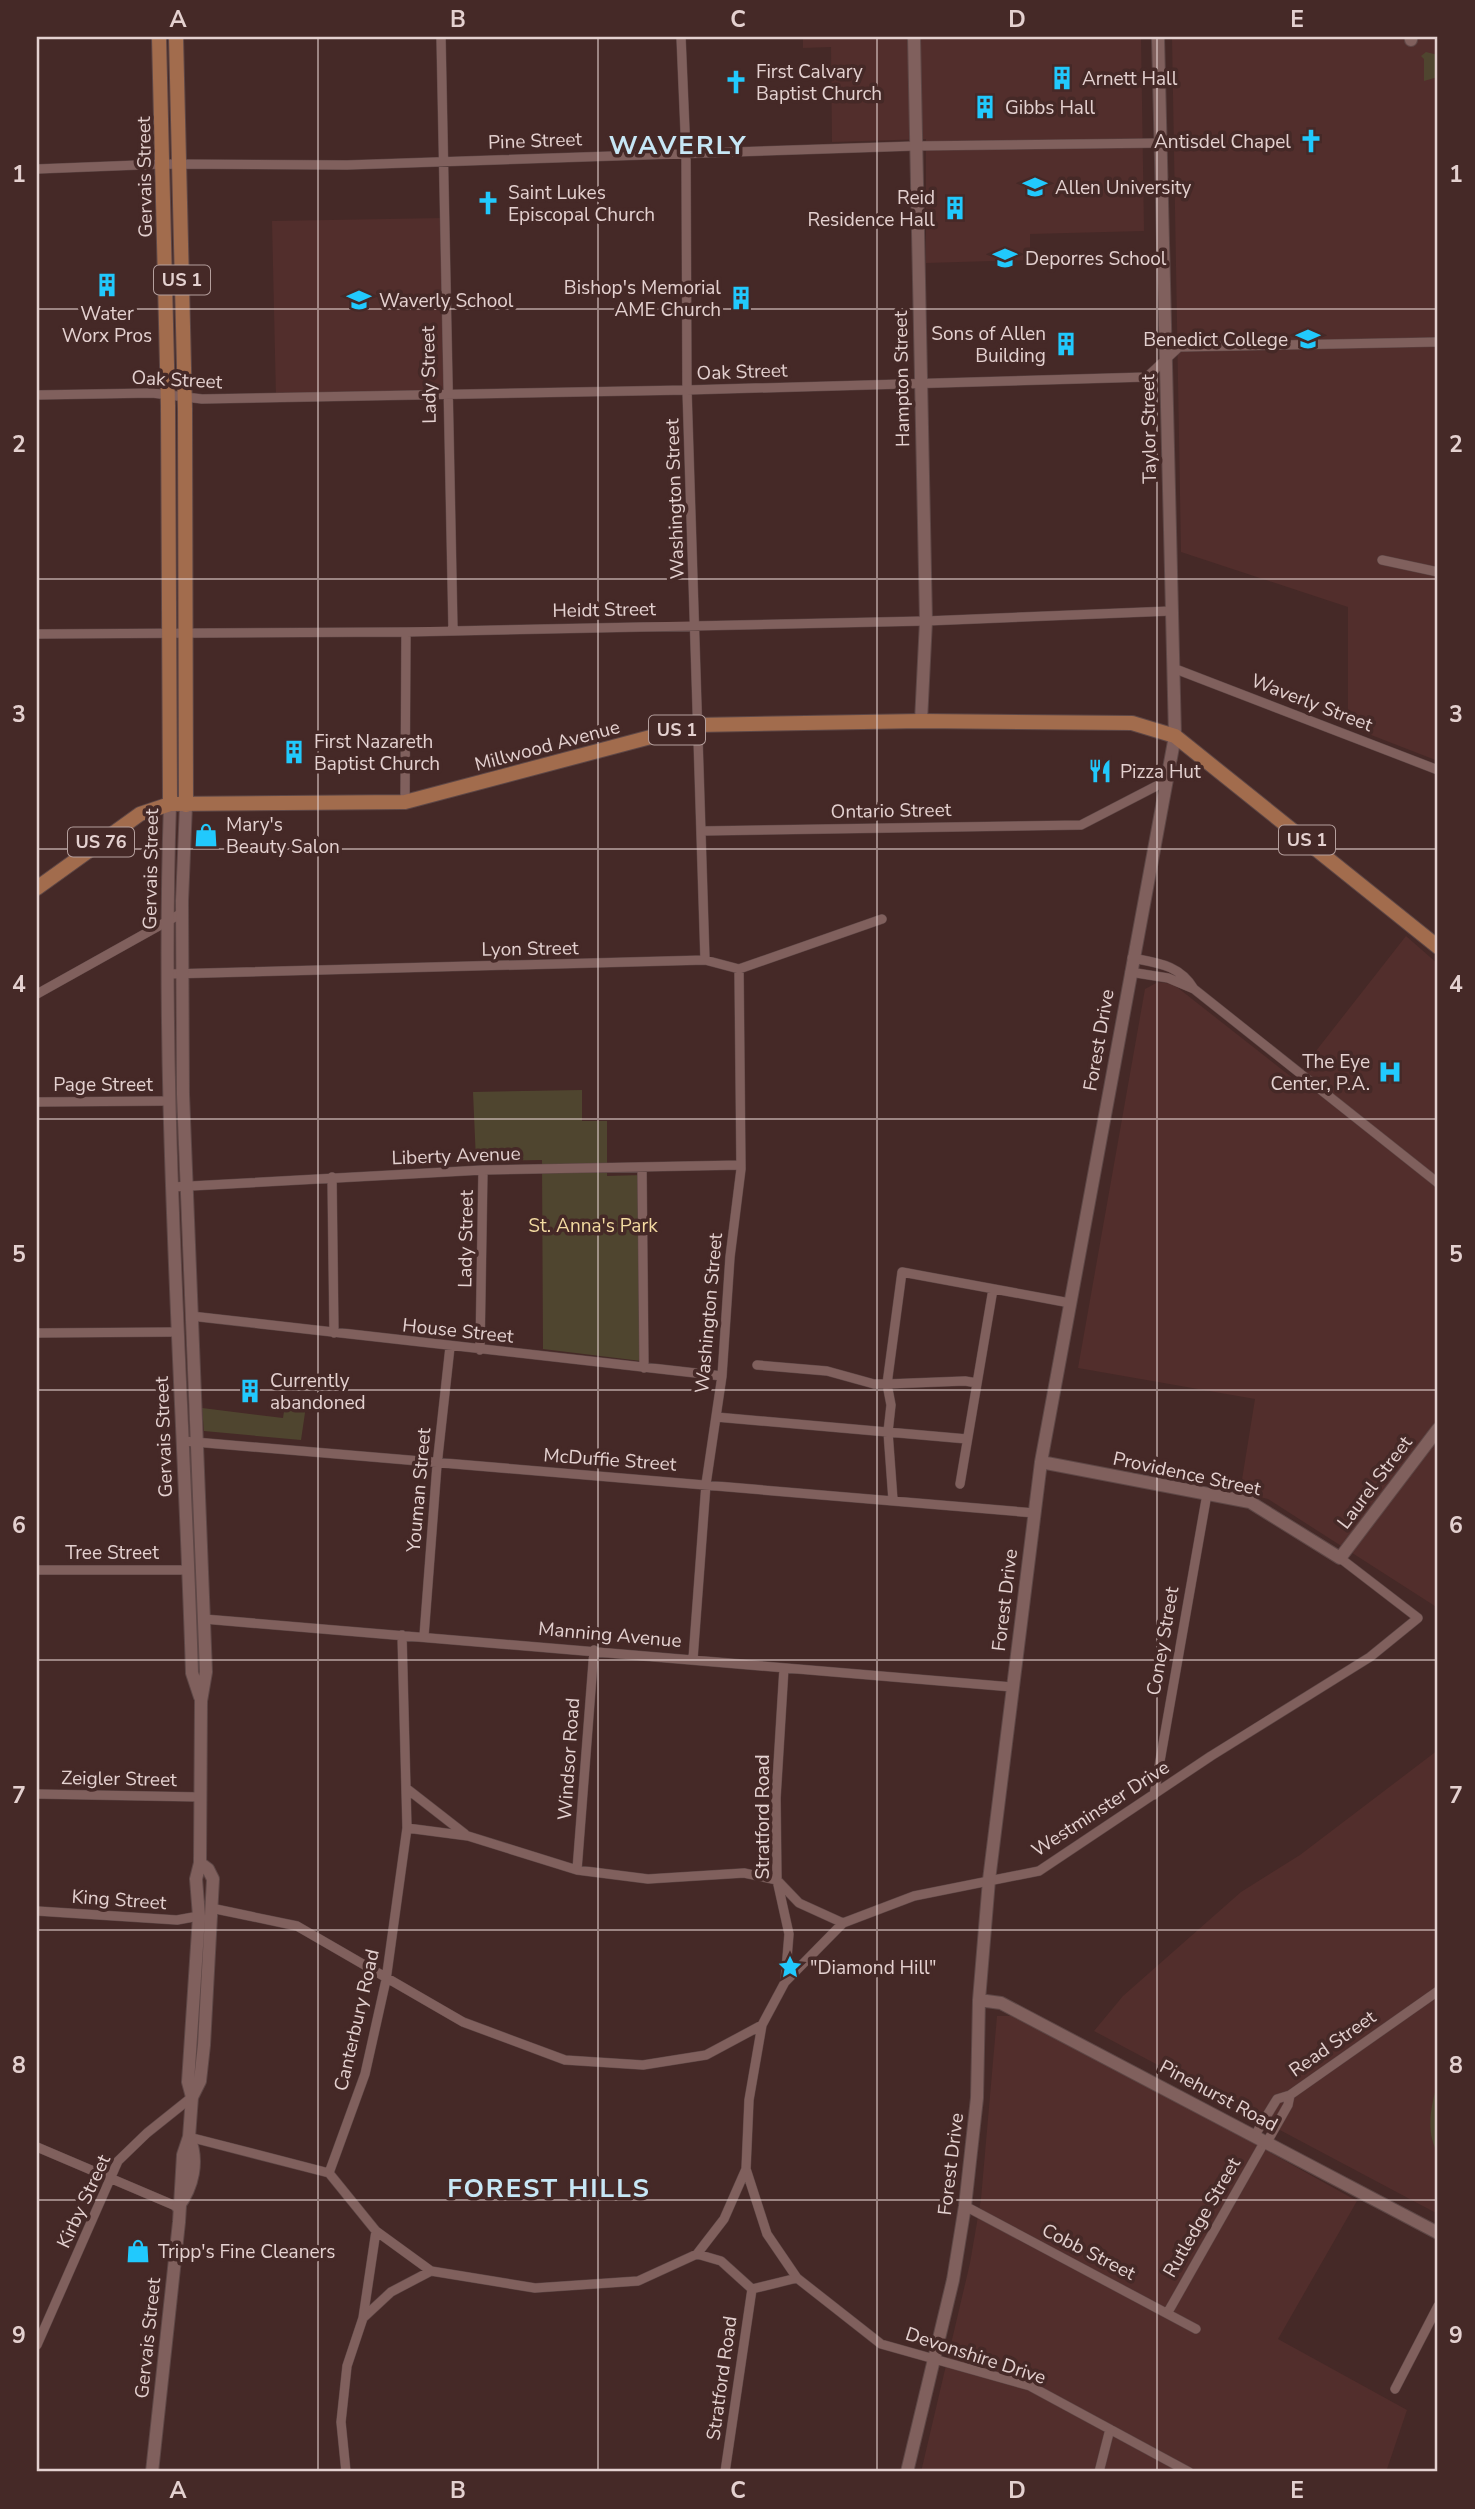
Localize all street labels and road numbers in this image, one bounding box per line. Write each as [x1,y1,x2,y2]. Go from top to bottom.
street label: Gervais Street [131,116,159,238]
street label: Pine Street [488,126,583,156]
road number: US 1 [154,266,210,294]
street label: Hampton Street [888,310,916,447]
street label: Lady Street [415,325,443,424]
street label: Oak Street [696,357,788,387]
street label: Oak Street [131,365,223,395]
street label: Taylor Street [1135,374,1163,484]
street label: Washington Street [659,418,691,580]
street label: Heidt Street [552,596,656,624]
street label: Waverly Street [1247,668,1376,738]
street label: Millwood Avenue [472,714,623,778]
road number: US 1 [649,716,705,744]
street label: Ontario Street [831,797,952,825]
street label: Gervais Street [137,808,165,930]
road number: US 1 [1279,826,1335,854]
road number: US 76 [68,828,134,856]
street label: Lyon Street [481,935,579,963]
street label: Forest Drive [1077,987,1121,1093]
street label: Page Street [53,1072,153,1098]
street label: Liberty Avenue [391,1141,521,1171]
street label: Lady Street [452,1189,480,1288]
street label: Washington Street [689,1232,729,1394]
street label: House Street [401,1312,515,1350]
street label: Gervais Street [149,1376,179,1498]
street label: Youman Street [401,1426,437,1554]
street label: Laurel Street [1331,1431,1419,1534]
street label: McDuffie Street [543,1442,678,1478]
street label: Providence Street [1110,1446,1263,1502]
street label: Tree Street [65,1540,159,1566]
street label: Forest Drive [986,1547,1024,1653]
street label: Coney Street [1141,1584,1185,1698]
street label: Manning Avenue [537,1616,683,1654]
street label: Windsor Road [552,1697,586,1821]
street label: Stratford Road [750,1754,776,1880]
street label: Westminster Drive [1027,1754,1175,1863]
street label: Zeigler Street [61,1765,177,1793]
street label: King Street [71,1884,168,1916]
street label: Canterbury Road [328,1947,386,2094]
street label: Read Street [1284,2004,1381,2083]
street label: Pinehurst Road [1155,2054,1282,2138]
street label: Forest Drive [932,2111,970,2217]
street label: Kirby Street [51,2150,117,2252]
street label: Rutledge Street [1157,2152,1247,2282]
street label: Cobb Street [1037,2217,1140,2287]
street label: Gervais Street [129,2276,167,2400]
street label: Stratford Road [700,2314,744,2442]
street label: Devonshire Drive [902,2321,1049,2391]

